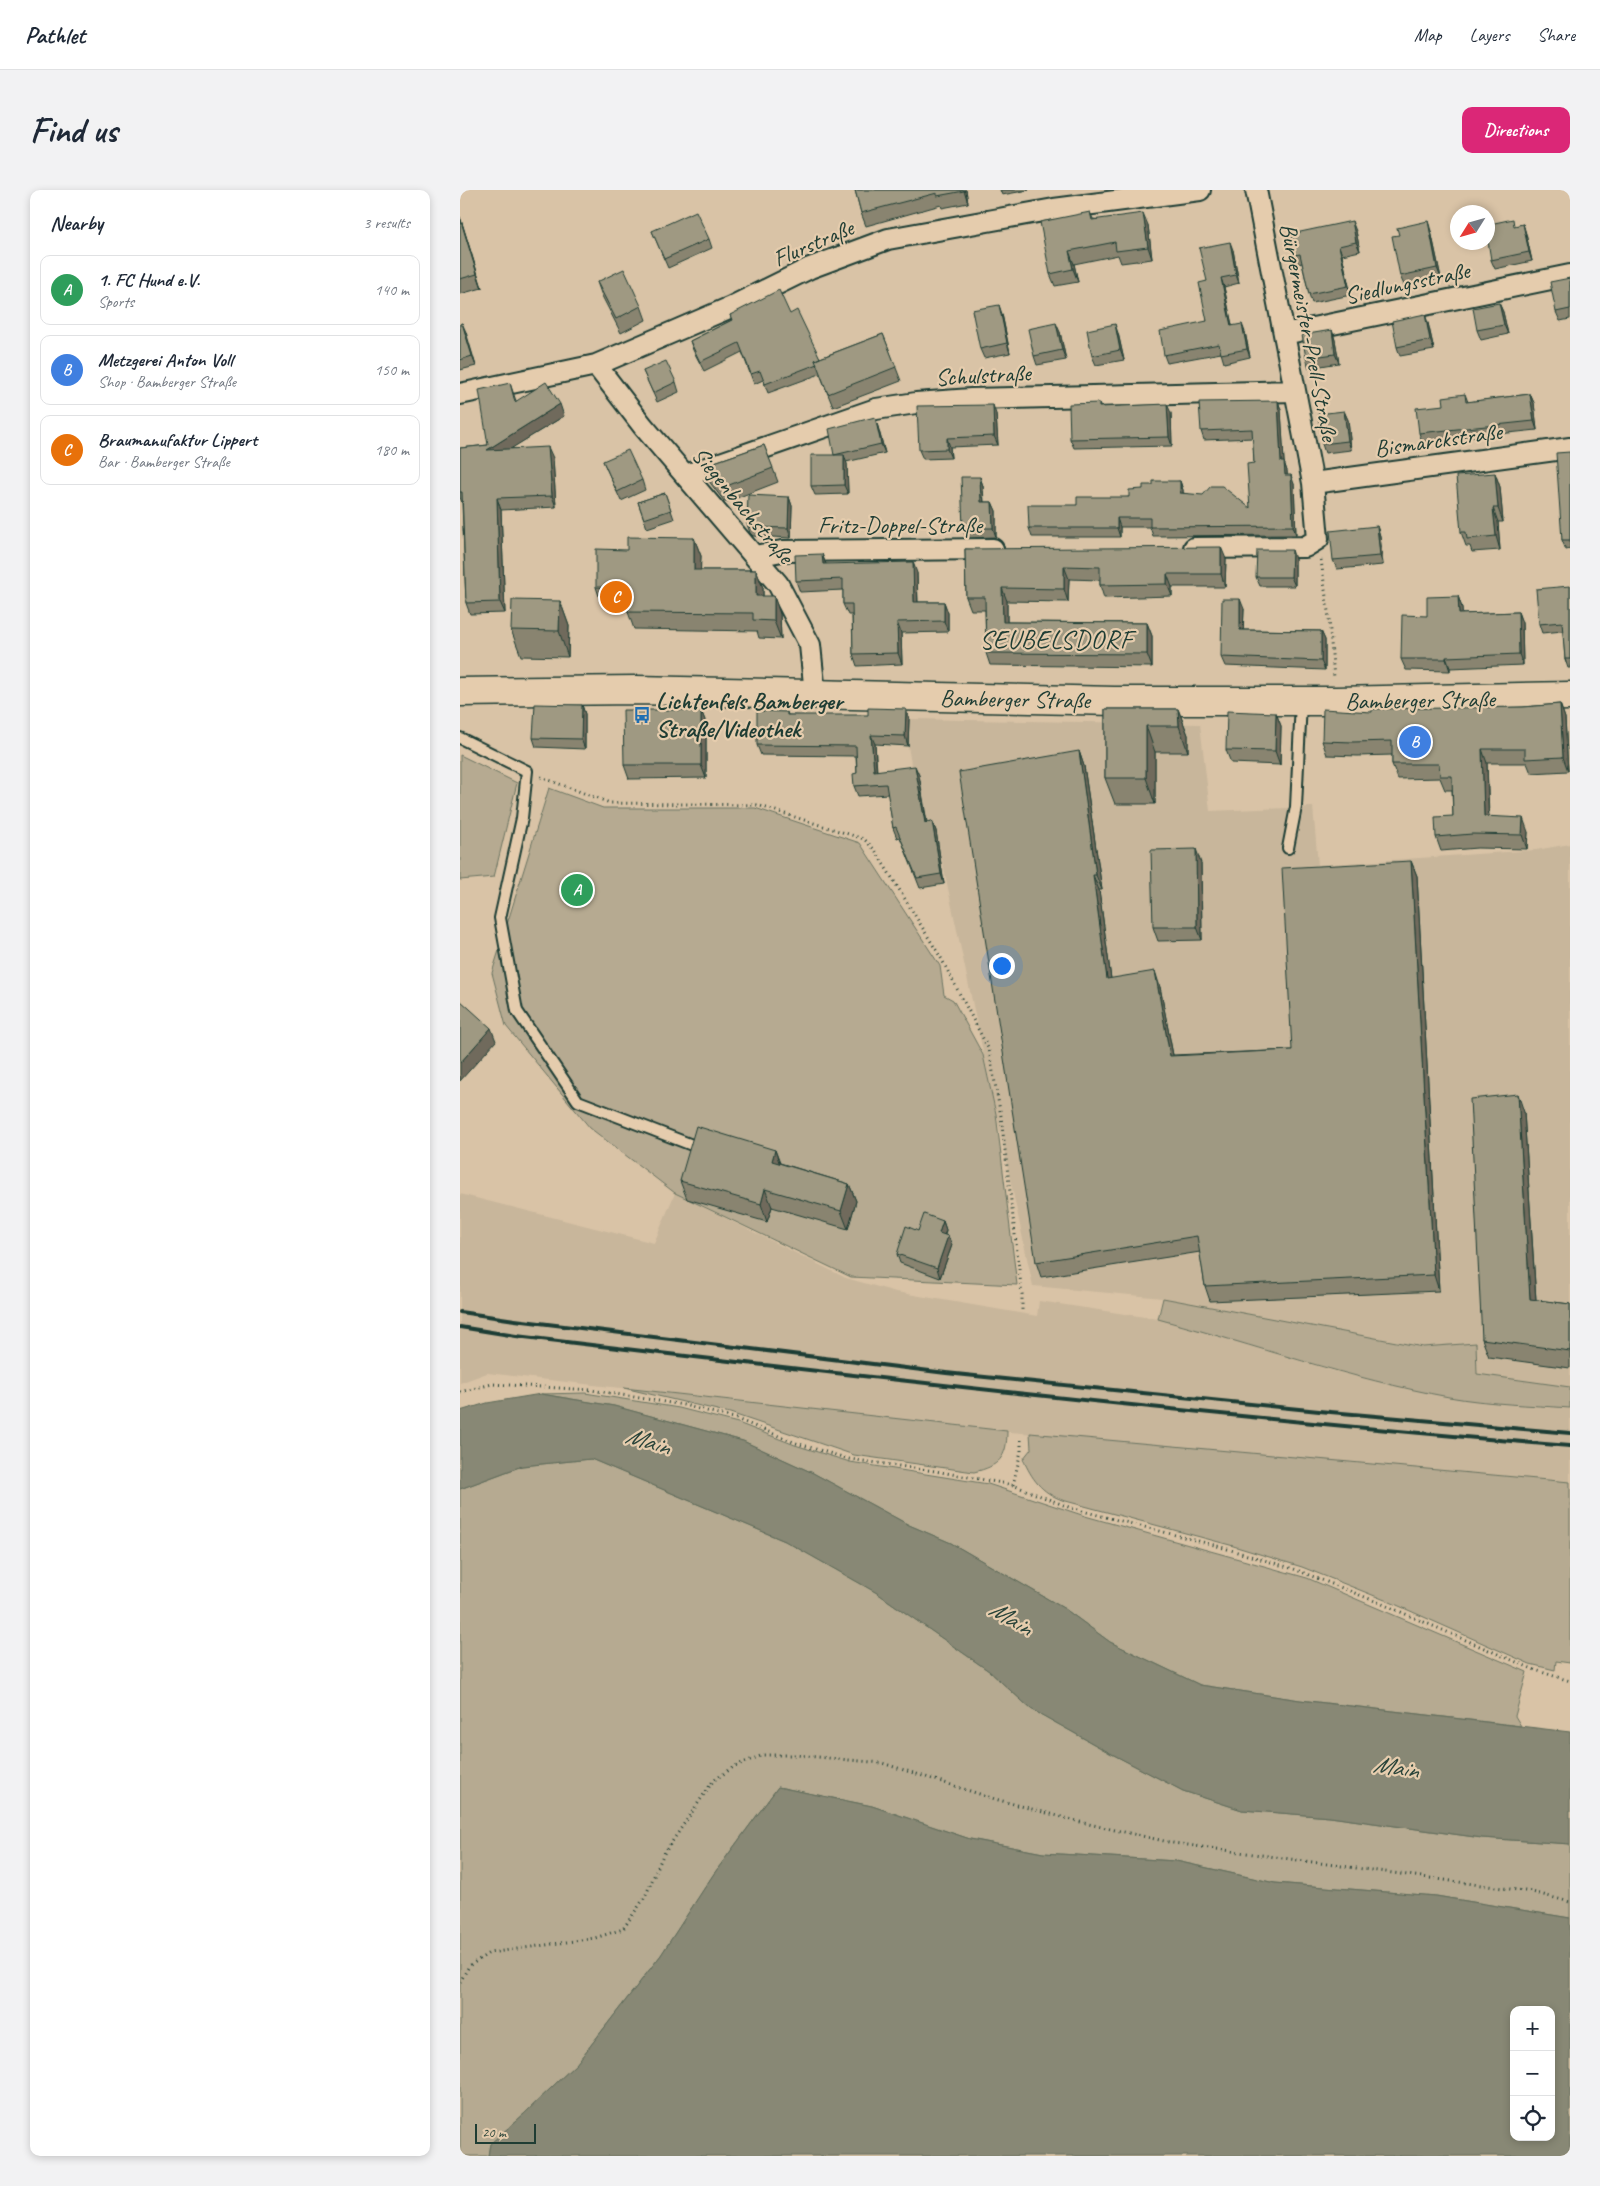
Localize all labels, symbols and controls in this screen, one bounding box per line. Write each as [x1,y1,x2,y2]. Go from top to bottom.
text: Pathlet [25,20,85,50]
text: Map [1414,24,1442,46]
text: Layers [1470,24,1509,46]
text: Share [1537,24,1575,46]
button: Directions [1462,107,1570,153]
text: Find us [30,108,117,153]
north arrow [1450,205,1495,250]
text: Nearby [50,210,103,236]
street label: Flurstraße [768,212,860,273]
text: 3 results [363,213,410,233]
street label: Bürgermeister-Prell-Straße [1273,221,1345,446]
street label: Siedlungsstraße [1342,255,1474,311]
text: 1. FC Hund e.V. [98,268,200,292]
text: A [63,280,71,300]
text: 140 m [375,280,409,300]
text: Sports [98,292,134,312]
text: Metzgerei Anton Voll [98,348,233,372]
street label: Schulstraße [935,357,1034,392]
text: B [63,360,71,380]
text: 150 m [375,360,409,380]
text: Shop · Bamberger Straße [98,372,236,392]
street label: Bismarckstraße [1372,416,1506,464]
text: Braumanufaktur Lippert [98,428,257,452]
text: C [63,440,71,460]
text: 180 m [375,440,409,460]
street label: Siegenbachstraße [685,440,802,571]
text: Bar · Bamberger Straße [98,452,230,472]
street label: Fritz-Doppel-Straße [818,510,984,540]
pin: C [600,578,632,616]
district label: SEUBELSDORF [980,623,1137,656]
street label: Bamberger Straße [940,683,1092,715]
street label: Bamberger Straße [1345,684,1497,716]
place label: Lichtenfels Bamberger Straße/Videothek [656,686,845,744]
bus stop icon: Lichtenfels Bamberger Straße/Videothek [632,705,652,725]
pin: B [1399,723,1431,761]
pin: A [561,871,593,909]
your location [989,953,1015,979]
water label: Main [622,1419,676,1463]
water label: Main [984,1593,1040,1644]
water label: Main [1371,1748,1422,1787]
map controls [1510,2006,1555,2141]
button: + [1510,2006,1555,2051]
button: − [1510,2051,1555,2096]
button: locate [1510,2096,1555,2141]
scale bar [475,2121,536,2144]
text: 20 m [482,2124,506,2141]

